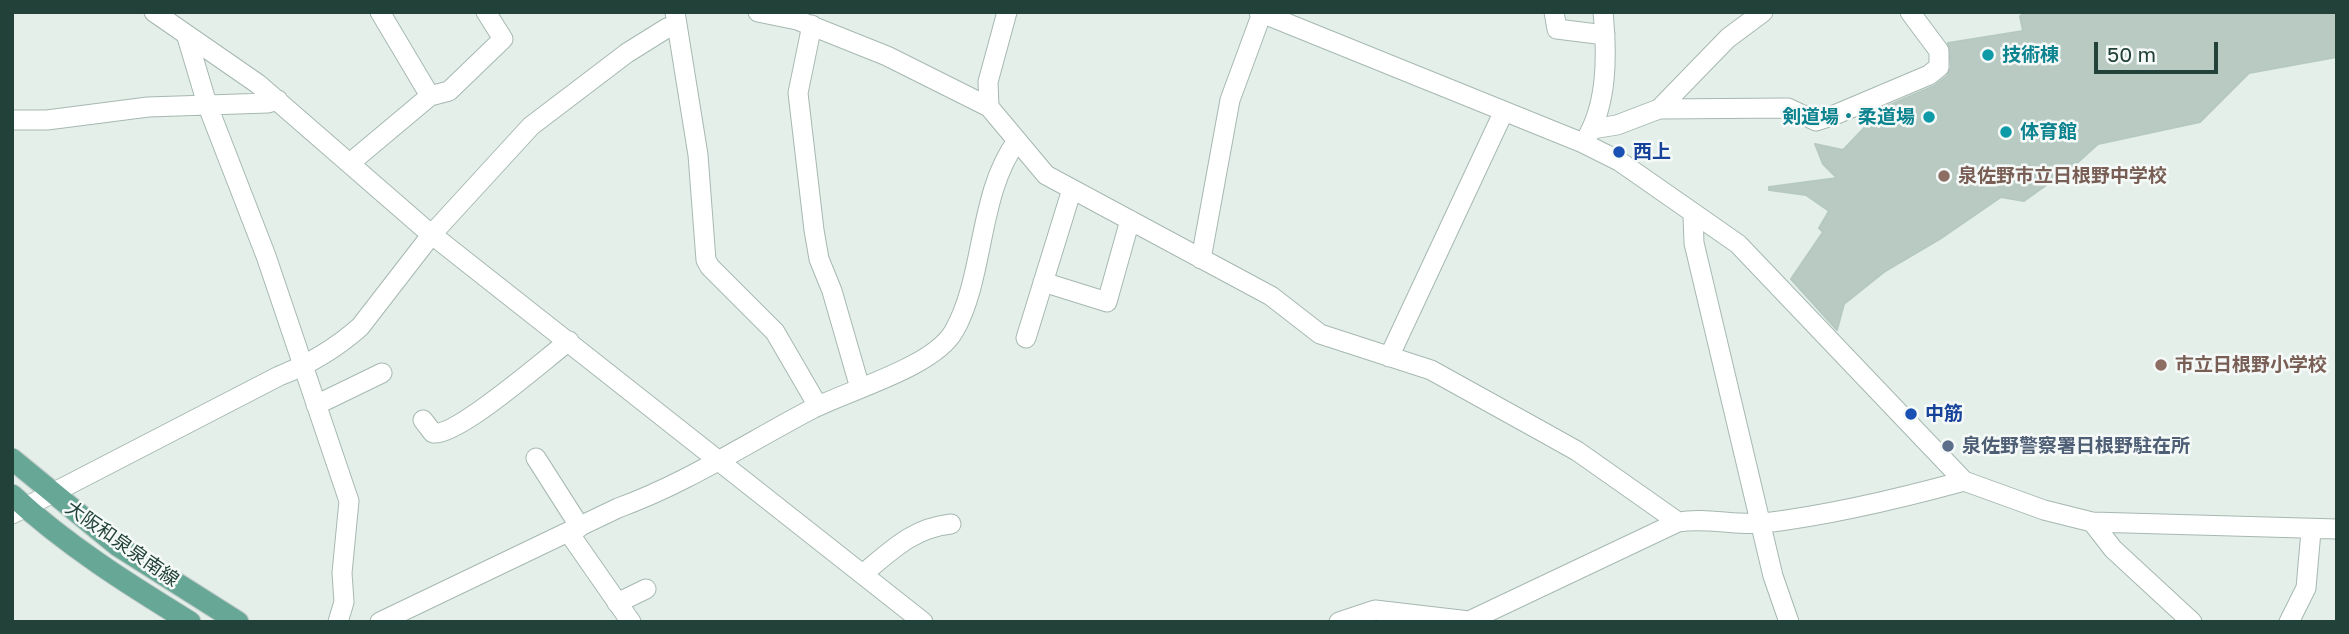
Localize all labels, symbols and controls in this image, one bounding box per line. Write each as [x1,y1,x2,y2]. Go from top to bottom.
scale bar [2097,28,2221,72]
text: 50 m [2107,41,2156,67]
place label: 技術棟 [2002,44,2059,66]
marker: 技術棟 [1980,47,1996,63]
place label: 剣道場・柔道場 [1782,106,1915,128]
marker: 剣道場・柔道場 [1921,109,1937,125]
place label: 体育館 [2020,121,2077,143]
marker: 体育館 [1998,124,2014,140]
place label: 西上 [1633,141,1671,163]
marker: 西上 [1611,144,1627,160]
place label: 泉佐野市立日根野中学校 [1958,165,2167,187]
marker: 泉佐野市立日根野中学校 [1936,168,1952,184]
place label: 市立日根野小学校 [2175,354,2327,376]
marker: 市立日根野小学校 [2153,357,2169,373]
place label: 中筋 [1925,403,1963,425]
marker: 中筋 [1903,406,1919,422]
place label: 泉佐野警察署日根野駐在所 [1962,435,2190,457]
marker: 泉佐野警察署日根野駐在所 [1940,438,1956,454]
street label: 大阪和泉泉南線 [61,497,183,591]

